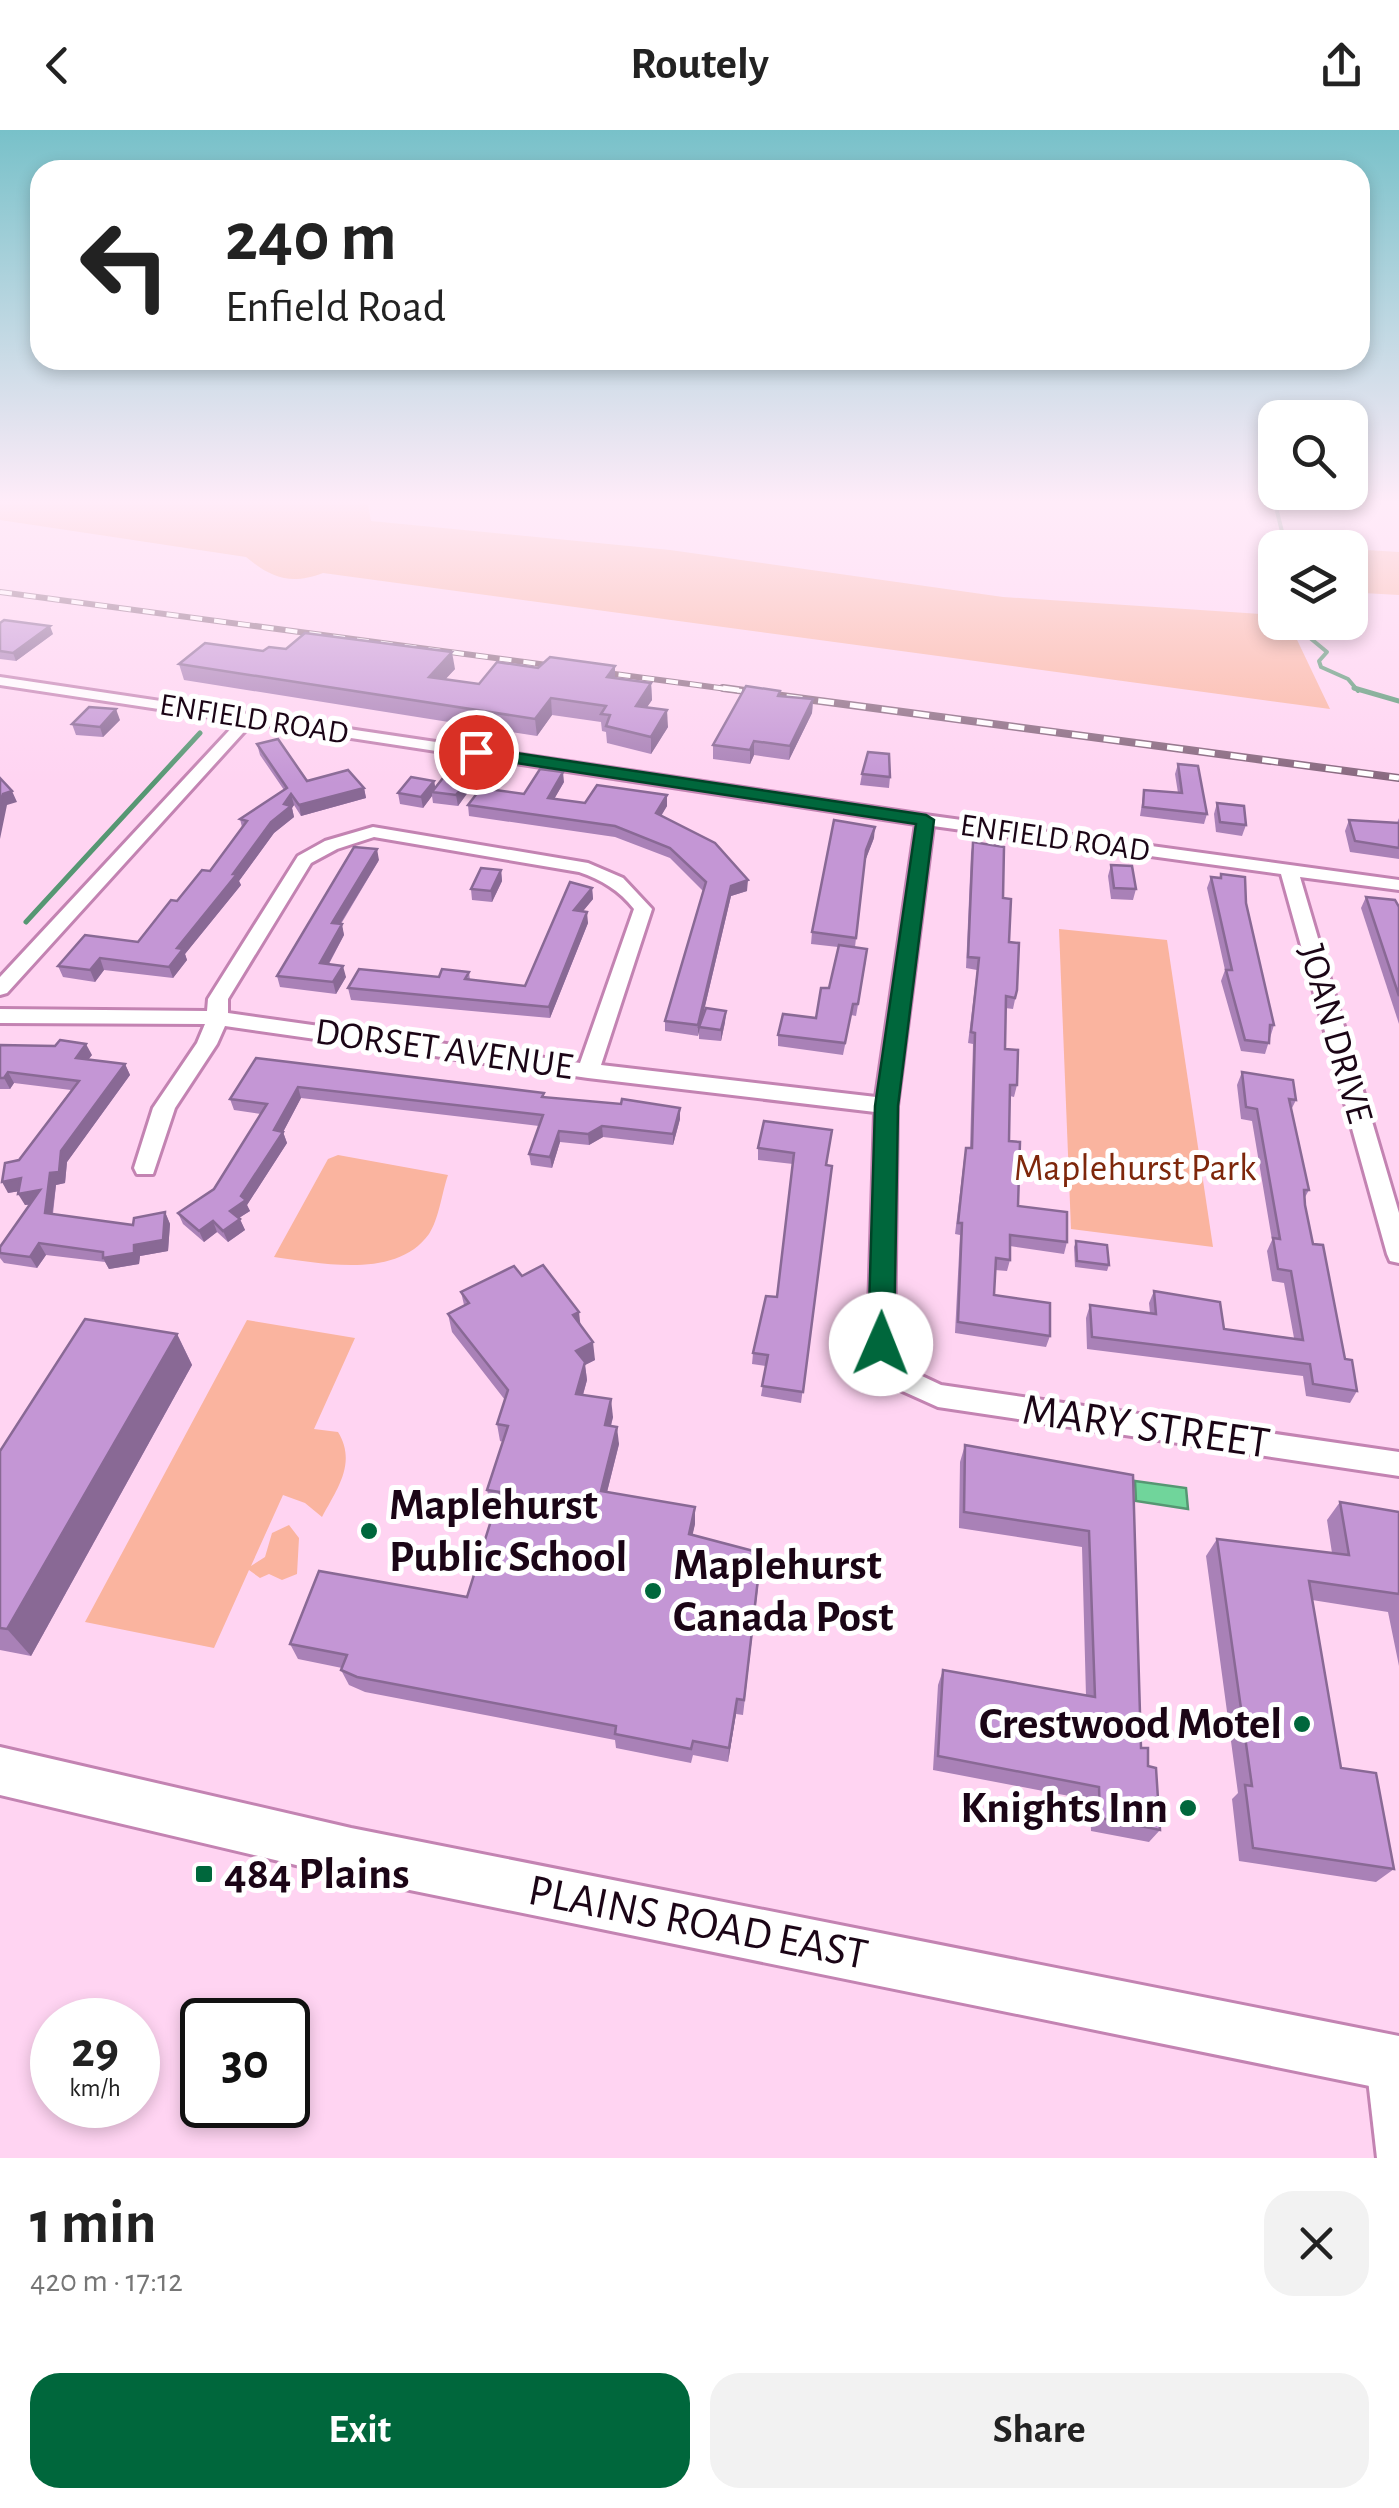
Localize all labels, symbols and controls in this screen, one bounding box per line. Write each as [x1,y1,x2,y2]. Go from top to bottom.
icon: back [30,38,85,93]
icon: share [1314,38,1369,93]
text: Routely [630,42,769,87]
icon: left [60,200,190,330]
text: 240 m [225,203,397,273]
text: Enfield Road [225,285,446,330]
map controls [1258,400,1368,640]
button: search [1258,400,1368,510]
button: layers [1258,530,1368,640]
street label: ENFIELD ROAD [157,688,351,750]
pin [434,710,519,795]
icon: arrive [449,725,504,780]
street label: ENFIELD ROAD [958,809,1152,867]
street label: JOAN DRIVE [1291,940,1379,1128]
street label: DORSET AVENUE [313,1013,575,1087]
park label: Maplehurst Park [1014,1150,1257,1188]
position arrow [829,1292,933,1396]
street label: MARY STREET [1019,1387,1273,1467]
place label: Maplehurst Public School [389,1483,627,1580]
marker: Maplehurst Public School [358,1520,380,1542]
place label: Maplehurst Canada Post [673,1543,893,1640]
marker: Maplehurst Canada Post [642,1580,664,1602]
place label: Crestwood Motel [979,1702,1282,1747]
marker: Crestwood Motel [1291,1713,1313,1735]
place label: Knights Inn [960,1786,1168,1831]
marker: Knights Inn [1177,1797,1199,1819]
place label: 484 Plains [224,1852,409,1897]
marker: 484 Plains [193,1863,215,1885]
street label: PLAINS ROAD EAST [524,1868,872,1978]
speed limit sign: 30 [180,1998,310,2128]
text: 29 [71,2026,119,2076]
text: km/h [69,2076,121,2101]
button: close [1264,2191,1369,2296]
text: 1 min [30,2194,156,2254]
text: 420 m · 17:12 [30,2265,183,2297]
button: Exit [30,2373,690,2488]
button: Share [710,2373,1369,2488]

